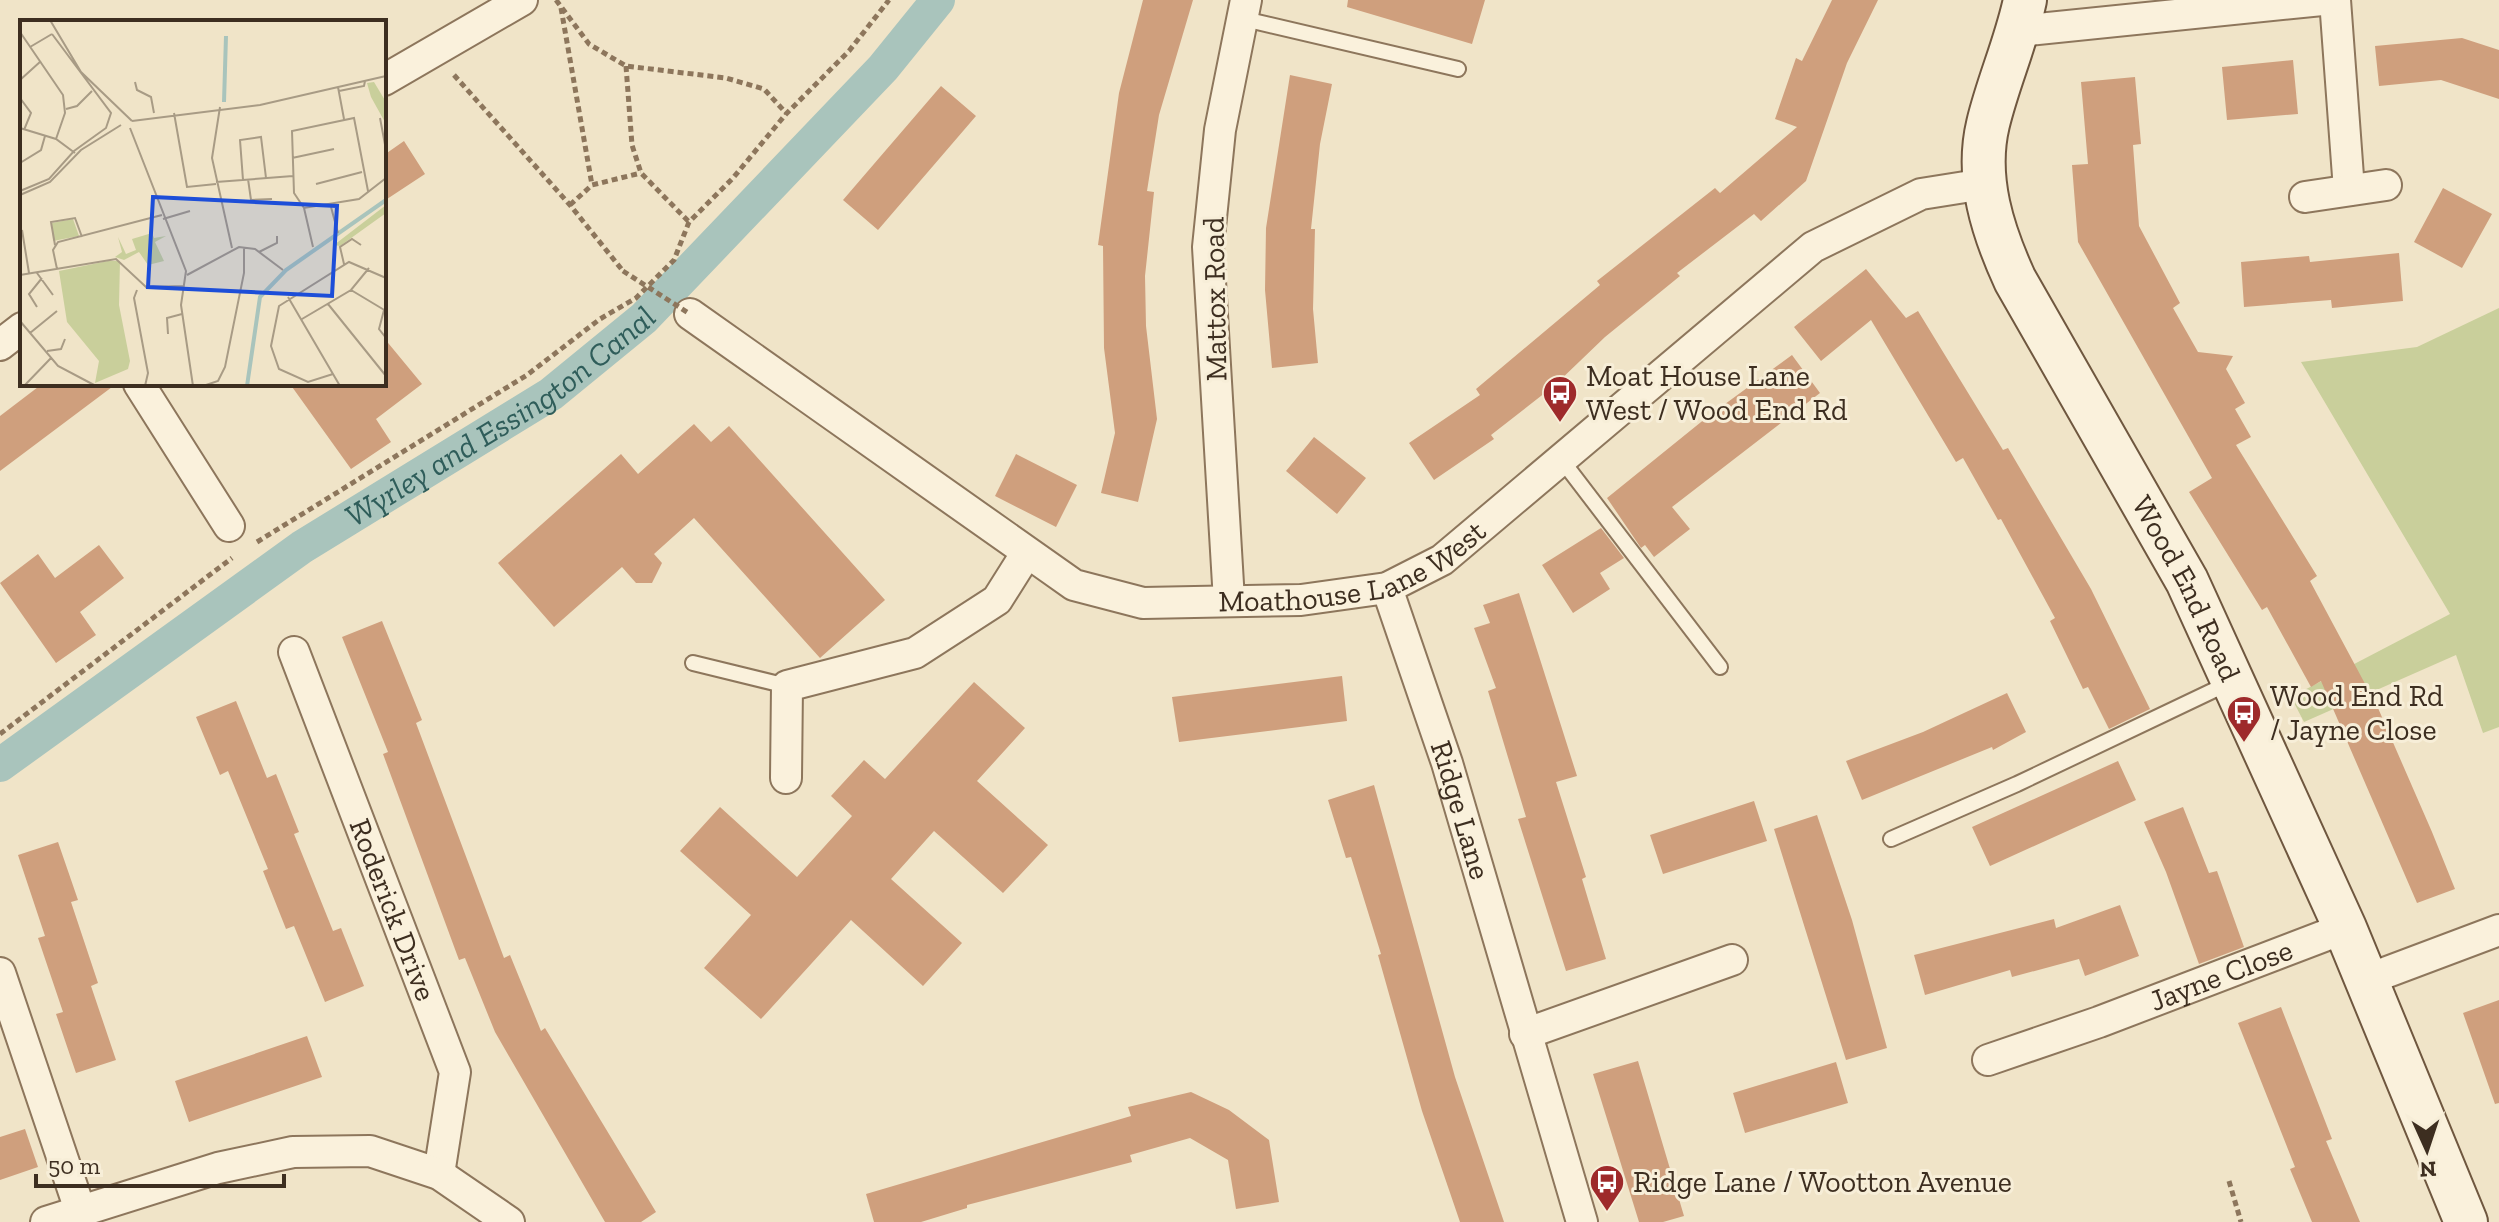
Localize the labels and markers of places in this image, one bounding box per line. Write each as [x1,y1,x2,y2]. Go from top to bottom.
place label: Moat House Lane West / Wood End Rd [1586,358,1848,428]
bus stop icon: Moat House Lane West / Wood End Rd [1541,374,1579,424]
place label: Wood End Rd / Jayne Close [2270,678,2444,748]
bus stop icon: Wood End Rd / Jayne Close [2225,694,2263,744]
bus stop icon: Ridge Lane / Wootton Avenue [1588,1163,1626,1213]
place label: Ridge Lane / Wootton Avenue [1633,1164,2012,1200]

